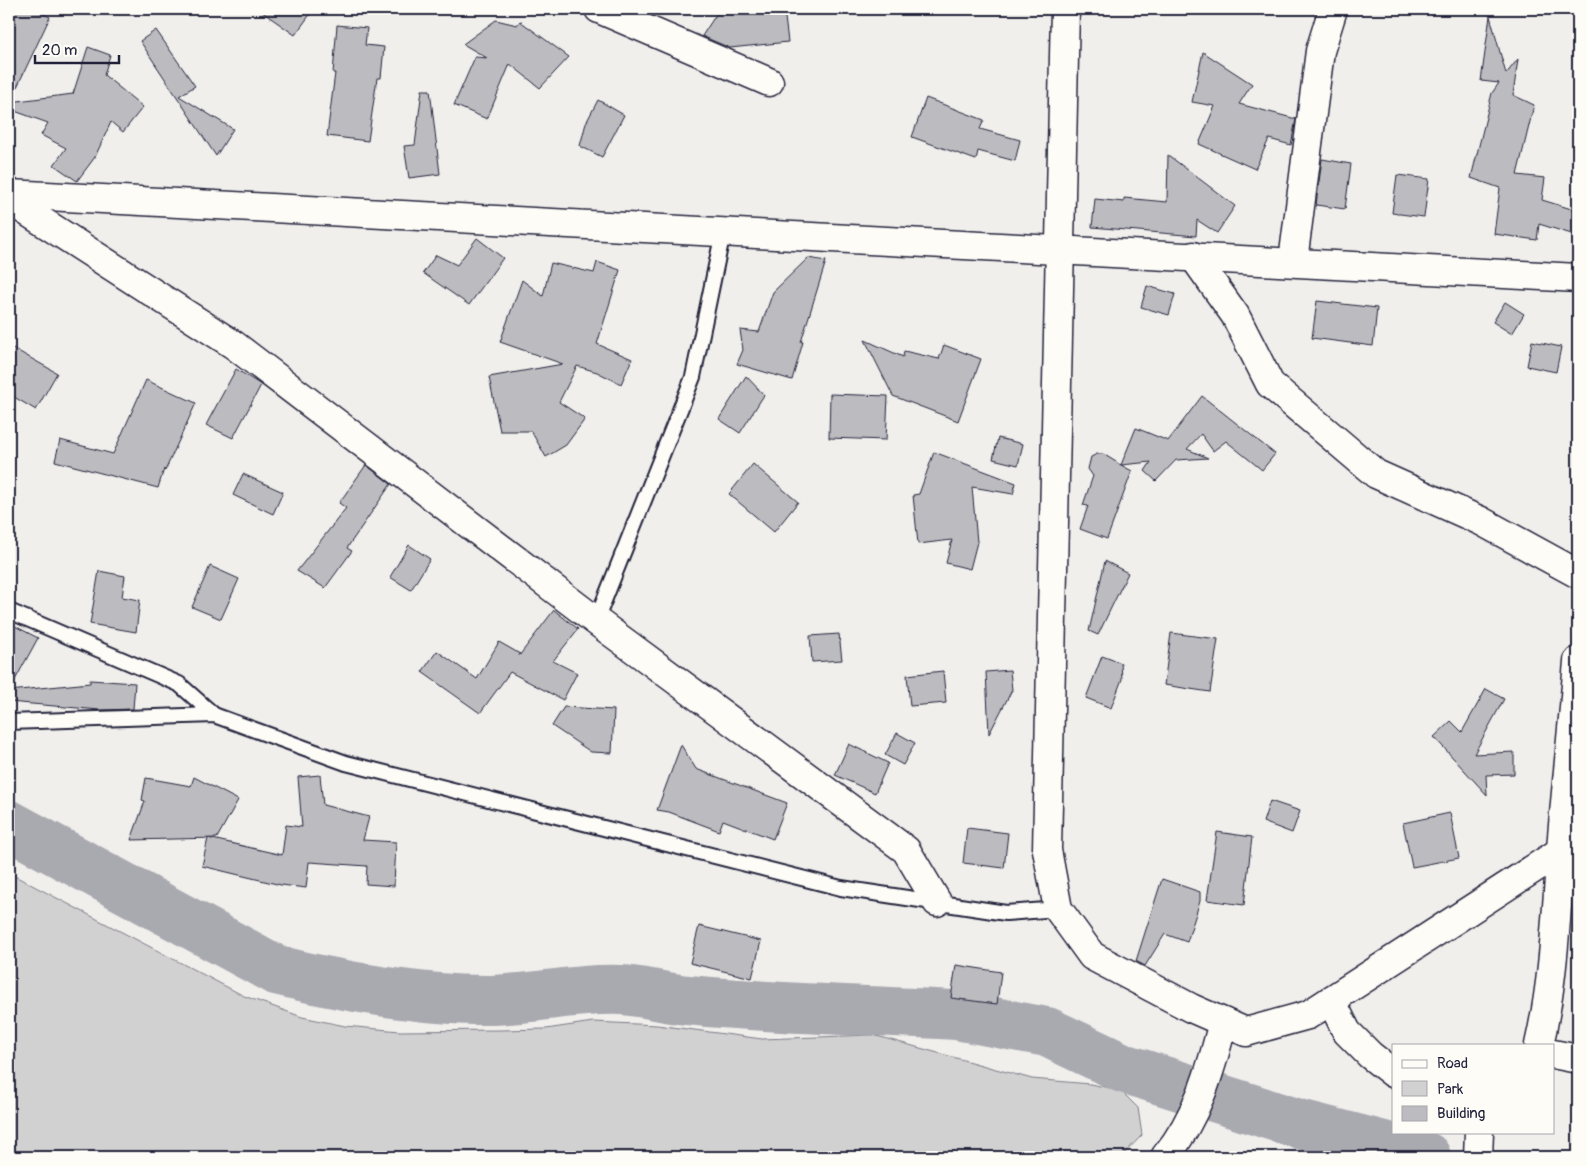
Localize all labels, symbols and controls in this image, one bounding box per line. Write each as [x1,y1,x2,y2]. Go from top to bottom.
scale bar [35,32,119,64]
text: 20 m [42,41,77,60]
legend [1392,1044,1554,1134]
text: Road [1437,1054,1468,1073]
text: Park [1437,1080,1464,1099]
text: Building [1437,1104,1485,1123]

